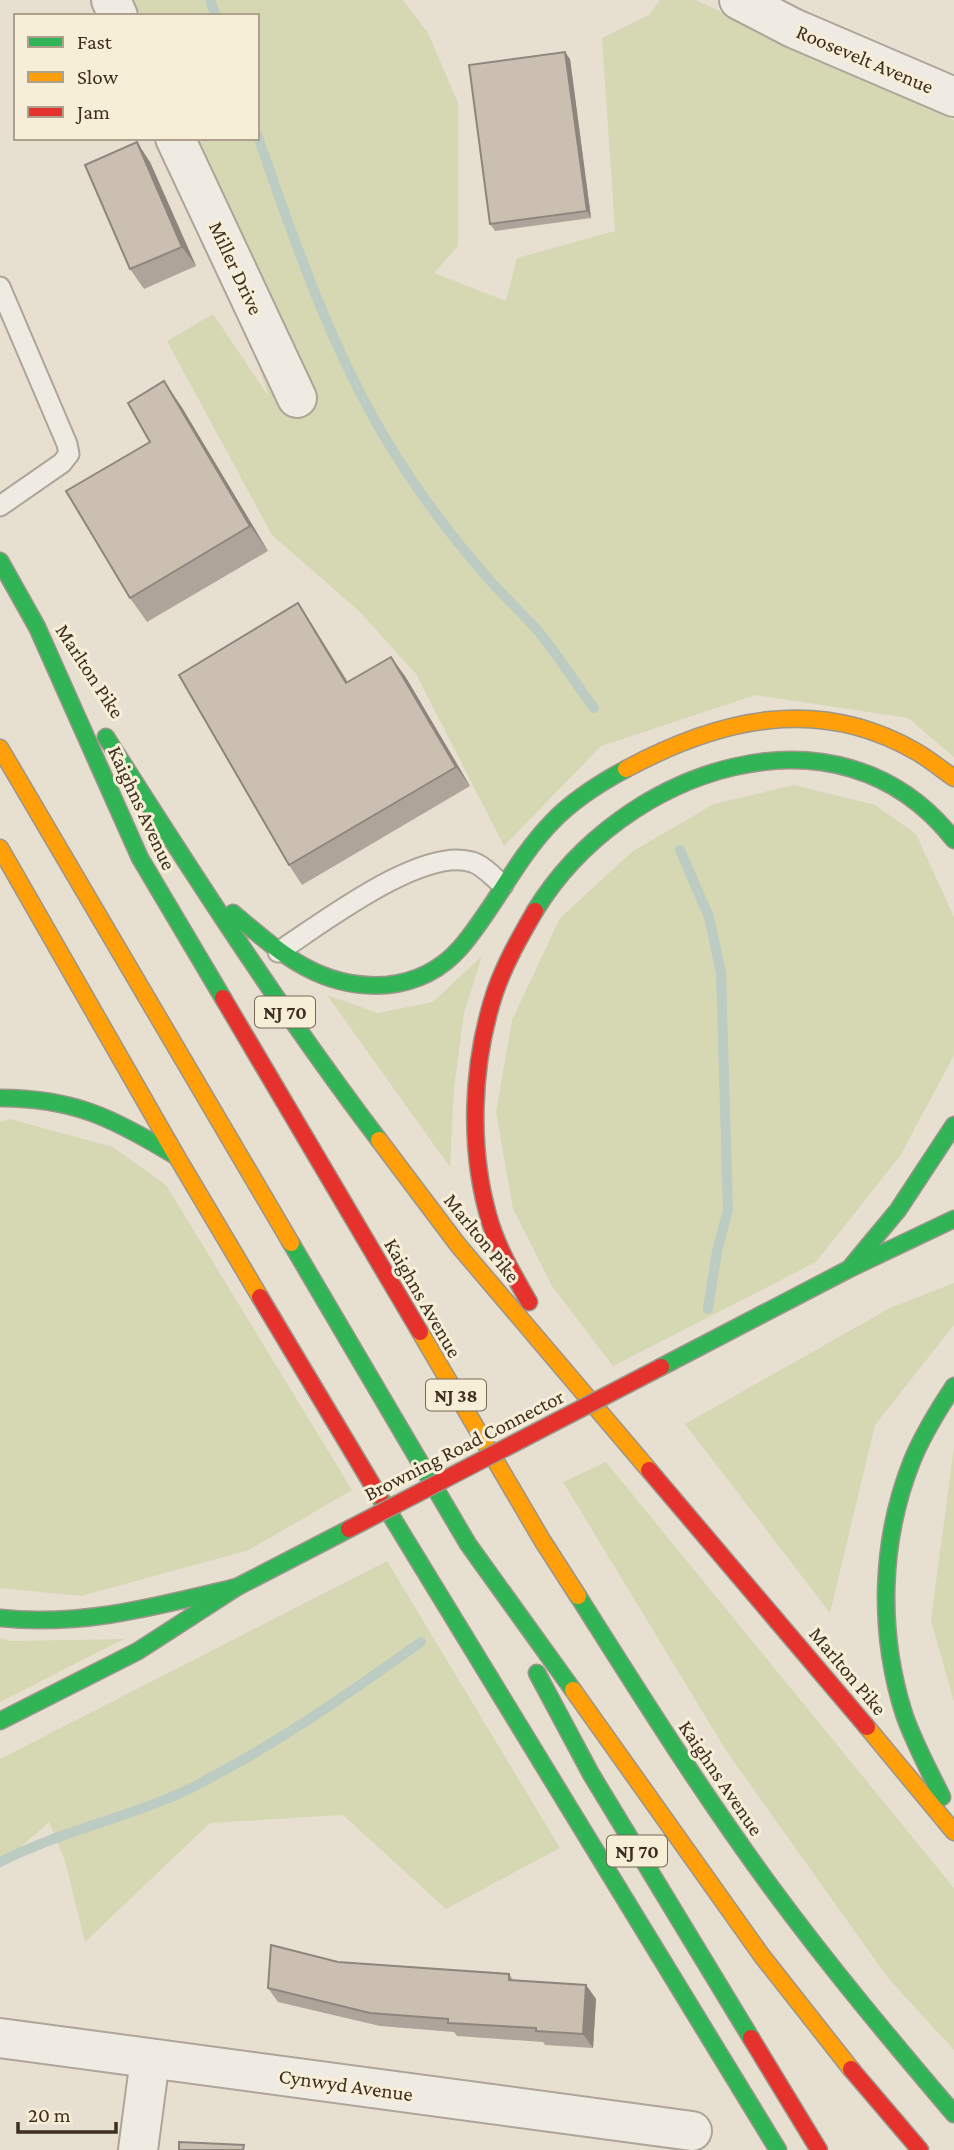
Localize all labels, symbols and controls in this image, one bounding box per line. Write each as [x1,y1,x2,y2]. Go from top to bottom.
legend [14,14,259,140]
street label: Roosevelt Avenue [793,19,937,99]
text: Fast [77,30,113,54]
text: Slow [77,65,119,89]
text: Jam [75,100,110,124]
street label: Miller Drive [204,217,268,319]
street label: Marlton Pike [51,619,129,723]
street label: Kaighns Avenue [103,742,181,874]
road number: NJ 70 [255,996,315,1028]
street label: Marlton Pike [439,1189,525,1287]
street label: Kaighns Avenue [379,1234,467,1362]
road number: NJ 38 [426,1380,486,1410]
street label: Browning Road Connector [360,1384,568,1506]
street label: Marlton Pike [804,1622,892,1720]
street label: Kaighns Avenue [674,1716,768,1840]
road number: NJ 70 [607,1836,667,1867]
street label: Cynwyd Avenue [277,2064,415,2106]
scale bar [18,2090,116,2134]
text: 20 m [28,2103,71,2127]

